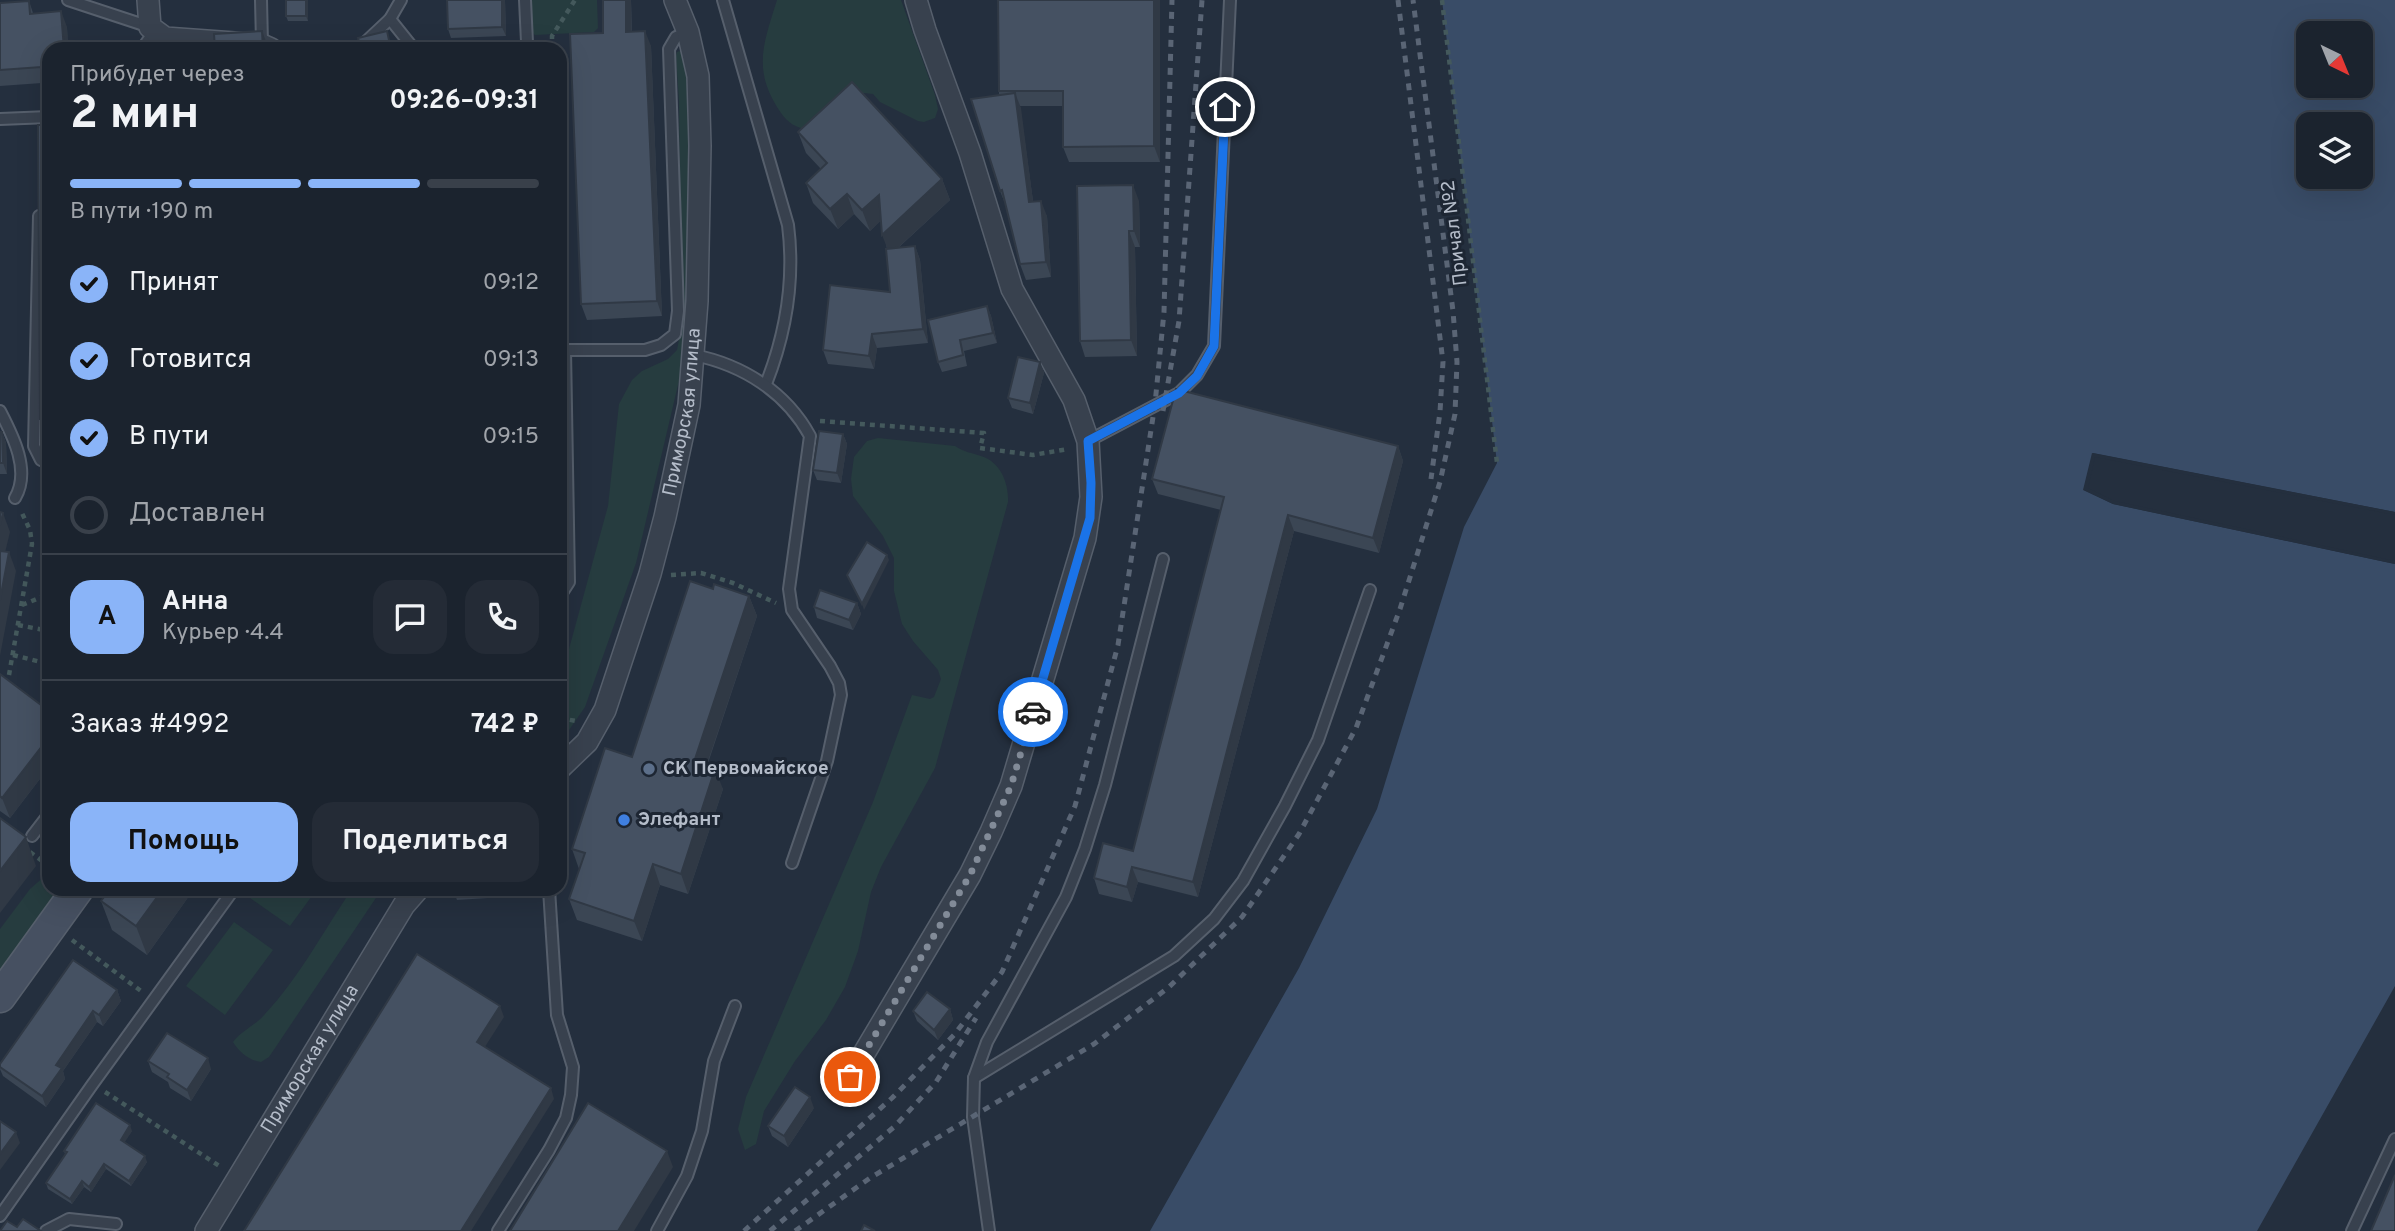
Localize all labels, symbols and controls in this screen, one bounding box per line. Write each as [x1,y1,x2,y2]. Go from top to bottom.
north arrow [2296,21,2373,98]
map controls [2296,21,2373,189]
text: Прибудет через [70,61,245,90]
pin [1195,77,1255,137]
text: 09:26–09:31 [389,85,539,118]
text: 2 мин [70,86,199,145]
icon: home [1206,88,1244,126]
button: layers [2296,112,2373,189]
street label: Причал №2 [1437,179,1473,287]
text: В пути · 190 m [70,198,213,227]
icon: check [70,265,108,303]
text: Принят [129,267,219,300]
text: 09:12 [483,269,539,298]
street label: Приморская улица [658,327,707,498]
icon: check [70,342,108,380]
text: Готовится [129,344,252,377]
text: 09:13 [483,346,539,375]
icon: check [70,419,108,457]
text: В пути [129,421,209,454]
text: 09:15 [482,423,539,452]
text: Доставлен [129,498,265,531]
button: chat [373,580,447,654]
button: phone [465,580,539,654]
text: Анна [162,586,228,619]
text: А [98,601,116,634]
text: Курьер · 4.4 [162,619,284,648]
courier [998,677,1068,747]
icon: car [1014,693,1052,731]
text: Заказ #4992 [70,709,229,742]
text: 742 ₽ [471,709,539,742]
place label: СК Первомайское [663,757,829,781]
marker: СК Первомайское [641,761,657,777]
button: Помощь [70,802,298,882]
button: Поделиться [312,802,539,882]
place label: Элефант [638,808,720,832]
marker: Элефант [616,812,632,828]
street label: Приморская улица [256,980,365,1138]
pin [820,1047,880,1107]
icon: bag [831,1058,869,1096]

